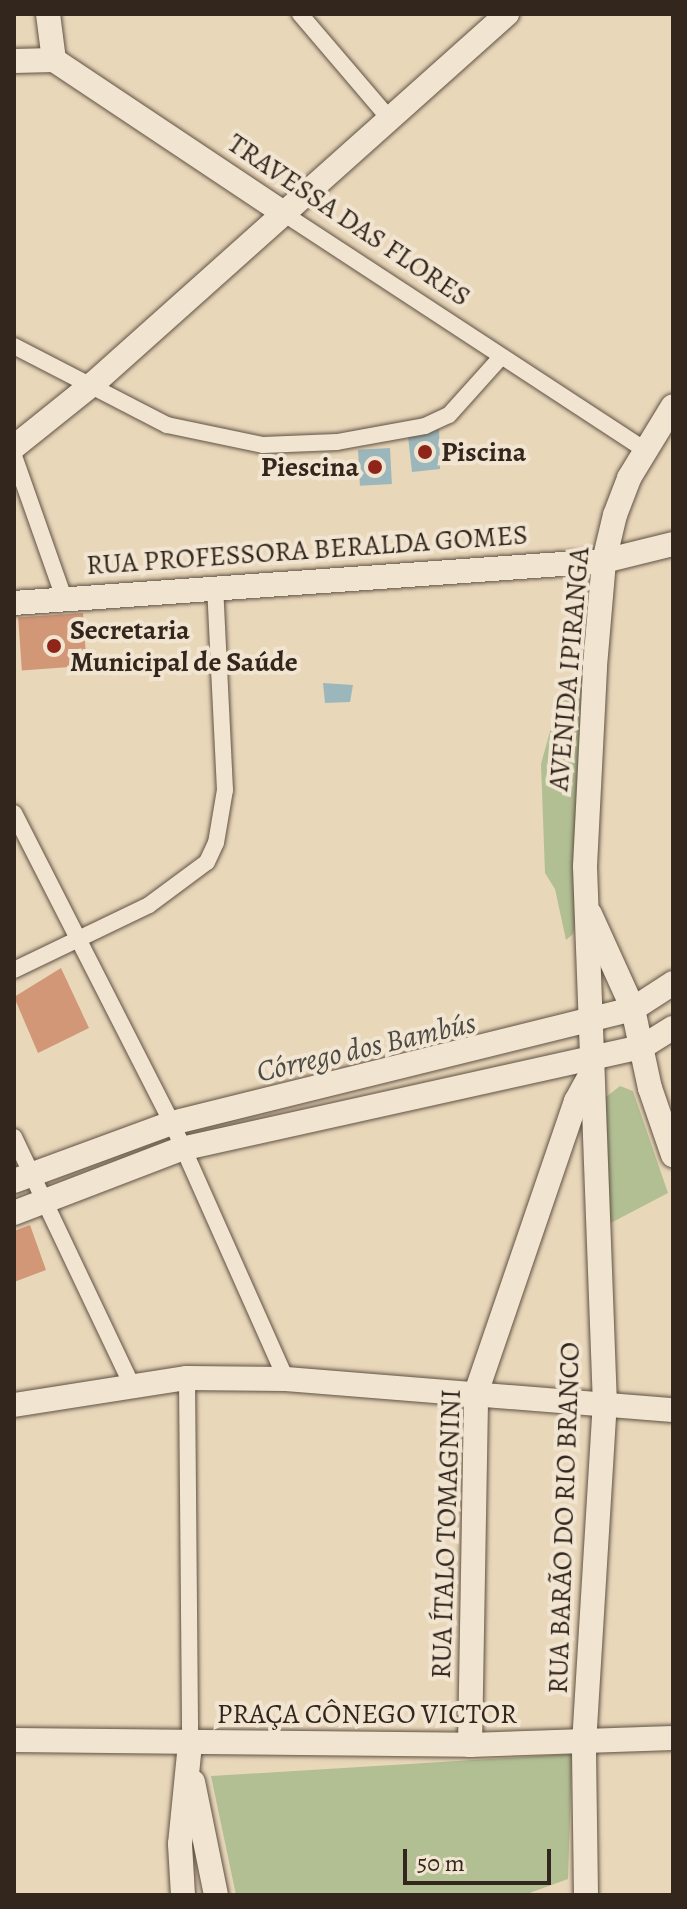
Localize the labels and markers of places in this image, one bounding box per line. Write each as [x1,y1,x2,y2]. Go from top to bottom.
place label: Piscina [441,435,526,469]
marker: Piscina [416,443,434,461]
place label: Piescina [261,450,359,484]
marker: Piescina [366,458,384,476]
place label: Secretaria Municipal de Saúde [70,613,298,679]
marker: Secretaria Municipal de Saúde [45,637,63,655]

